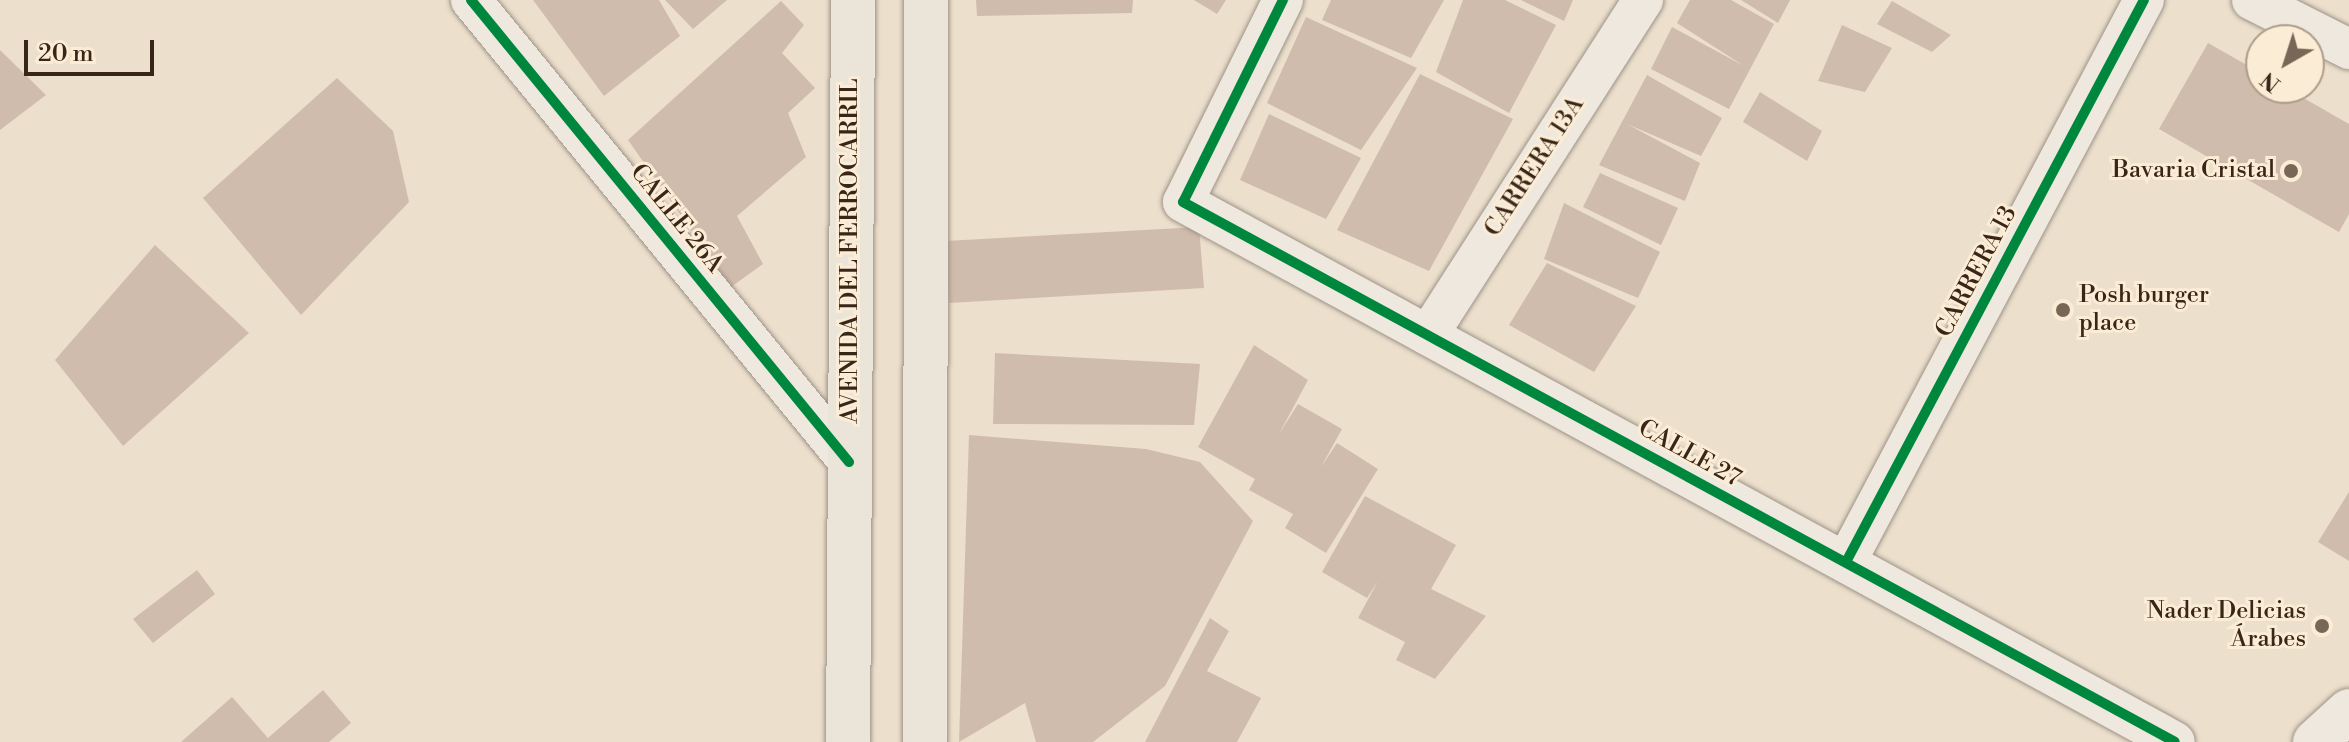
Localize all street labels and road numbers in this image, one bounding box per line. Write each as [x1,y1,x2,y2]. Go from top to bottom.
street label: AVENIDA DEL FERROCARRIL [837,78,865,424]
street label: CARRERA 13A [1479,92,1591,242]
street label: CALLE 26A [623,159,729,279]
street label: CARRERA 13 [1930,201,2024,343]
street label: CALLE 27 [1633,414,1745,494]

